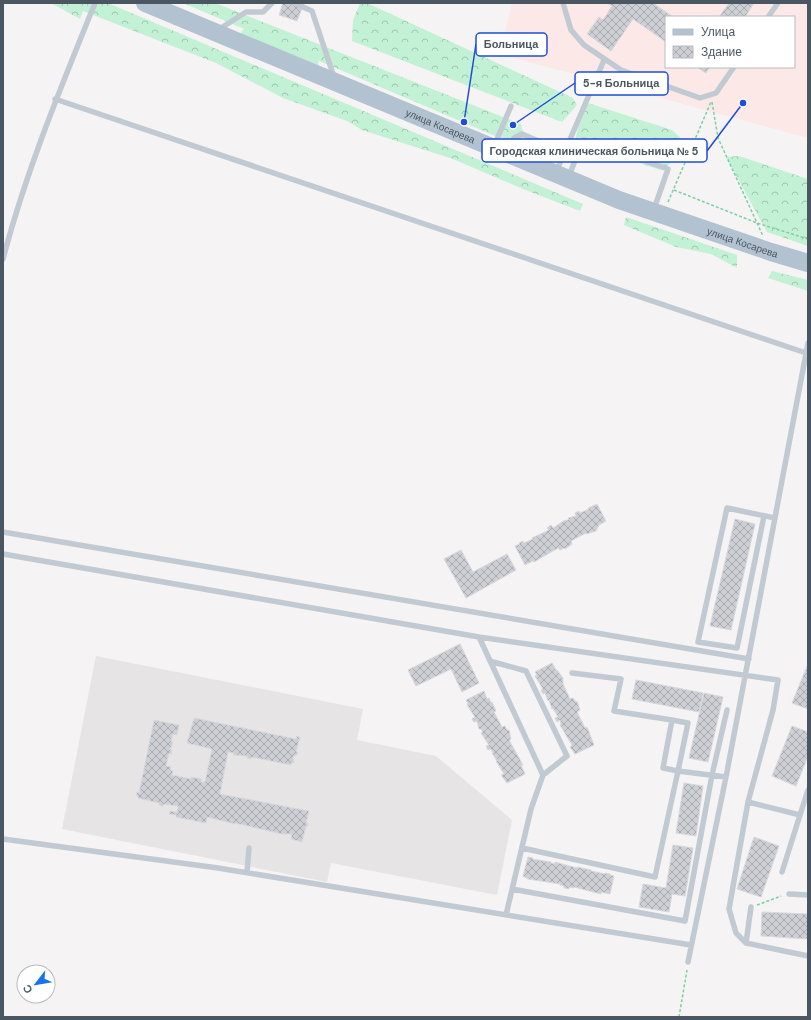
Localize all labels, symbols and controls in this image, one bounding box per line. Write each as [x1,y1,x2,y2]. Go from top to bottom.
legend [665,16,795,68]
text: Улица [701,24,735,40]
callout: Больница [476,33,547,56]
text: Больница [484,37,539,51]
text: Здание [701,44,742,60]
callout: 5-я Больница [575,72,668,95]
text: 5-я Больница [583,76,660,90]
street label: улица Косарева [404,106,478,146]
callout: Городская клиническая больница № 5 [482,139,707,162]
text: Городская клиническая больница № 5 [490,144,699,158]
street label: улица Косарева [706,224,780,260]
north arrow [16,964,56,1004]
text: С [19,982,35,996]

